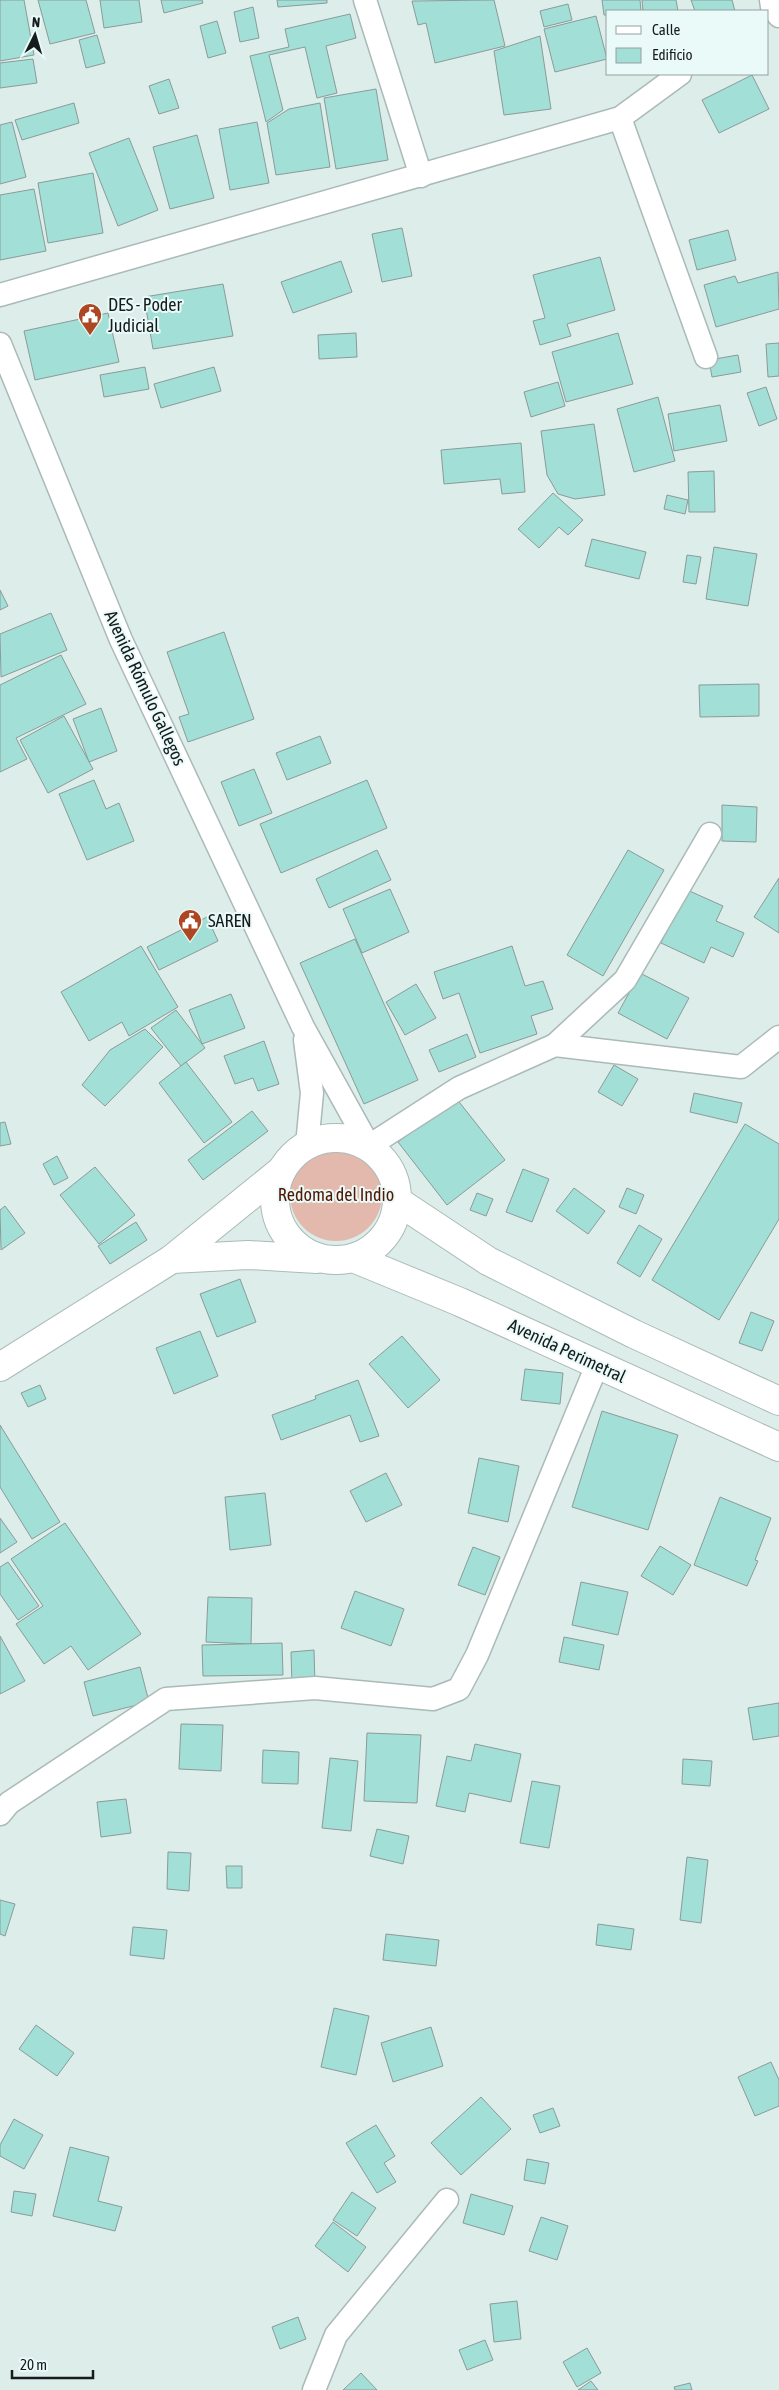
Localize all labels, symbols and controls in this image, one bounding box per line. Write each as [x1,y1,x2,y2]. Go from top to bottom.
north arrow [10,10,60,60]
legend [606,10,769,75]
text: N [31,14,41,30]
text: Calle [652,21,681,38]
text: Edificio [652,46,693,63]
place label: DES - Poder Judicial [108,294,183,336]
public building icon: DES - Poder Judicial [77,302,103,336]
street label: Avenida Rómulo Gallegos [100,607,191,769]
public building icon: SAREN [177,908,203,942]
place label: SAREN [208,910,252,931]
park label: Redoma del Indio [278,1184,394,1205]
street label: Avenida Perimetral [505,1314,629,1387]
scale bar [12,2348,94,2380]
text: 20 m [20,2356,47,2373]

